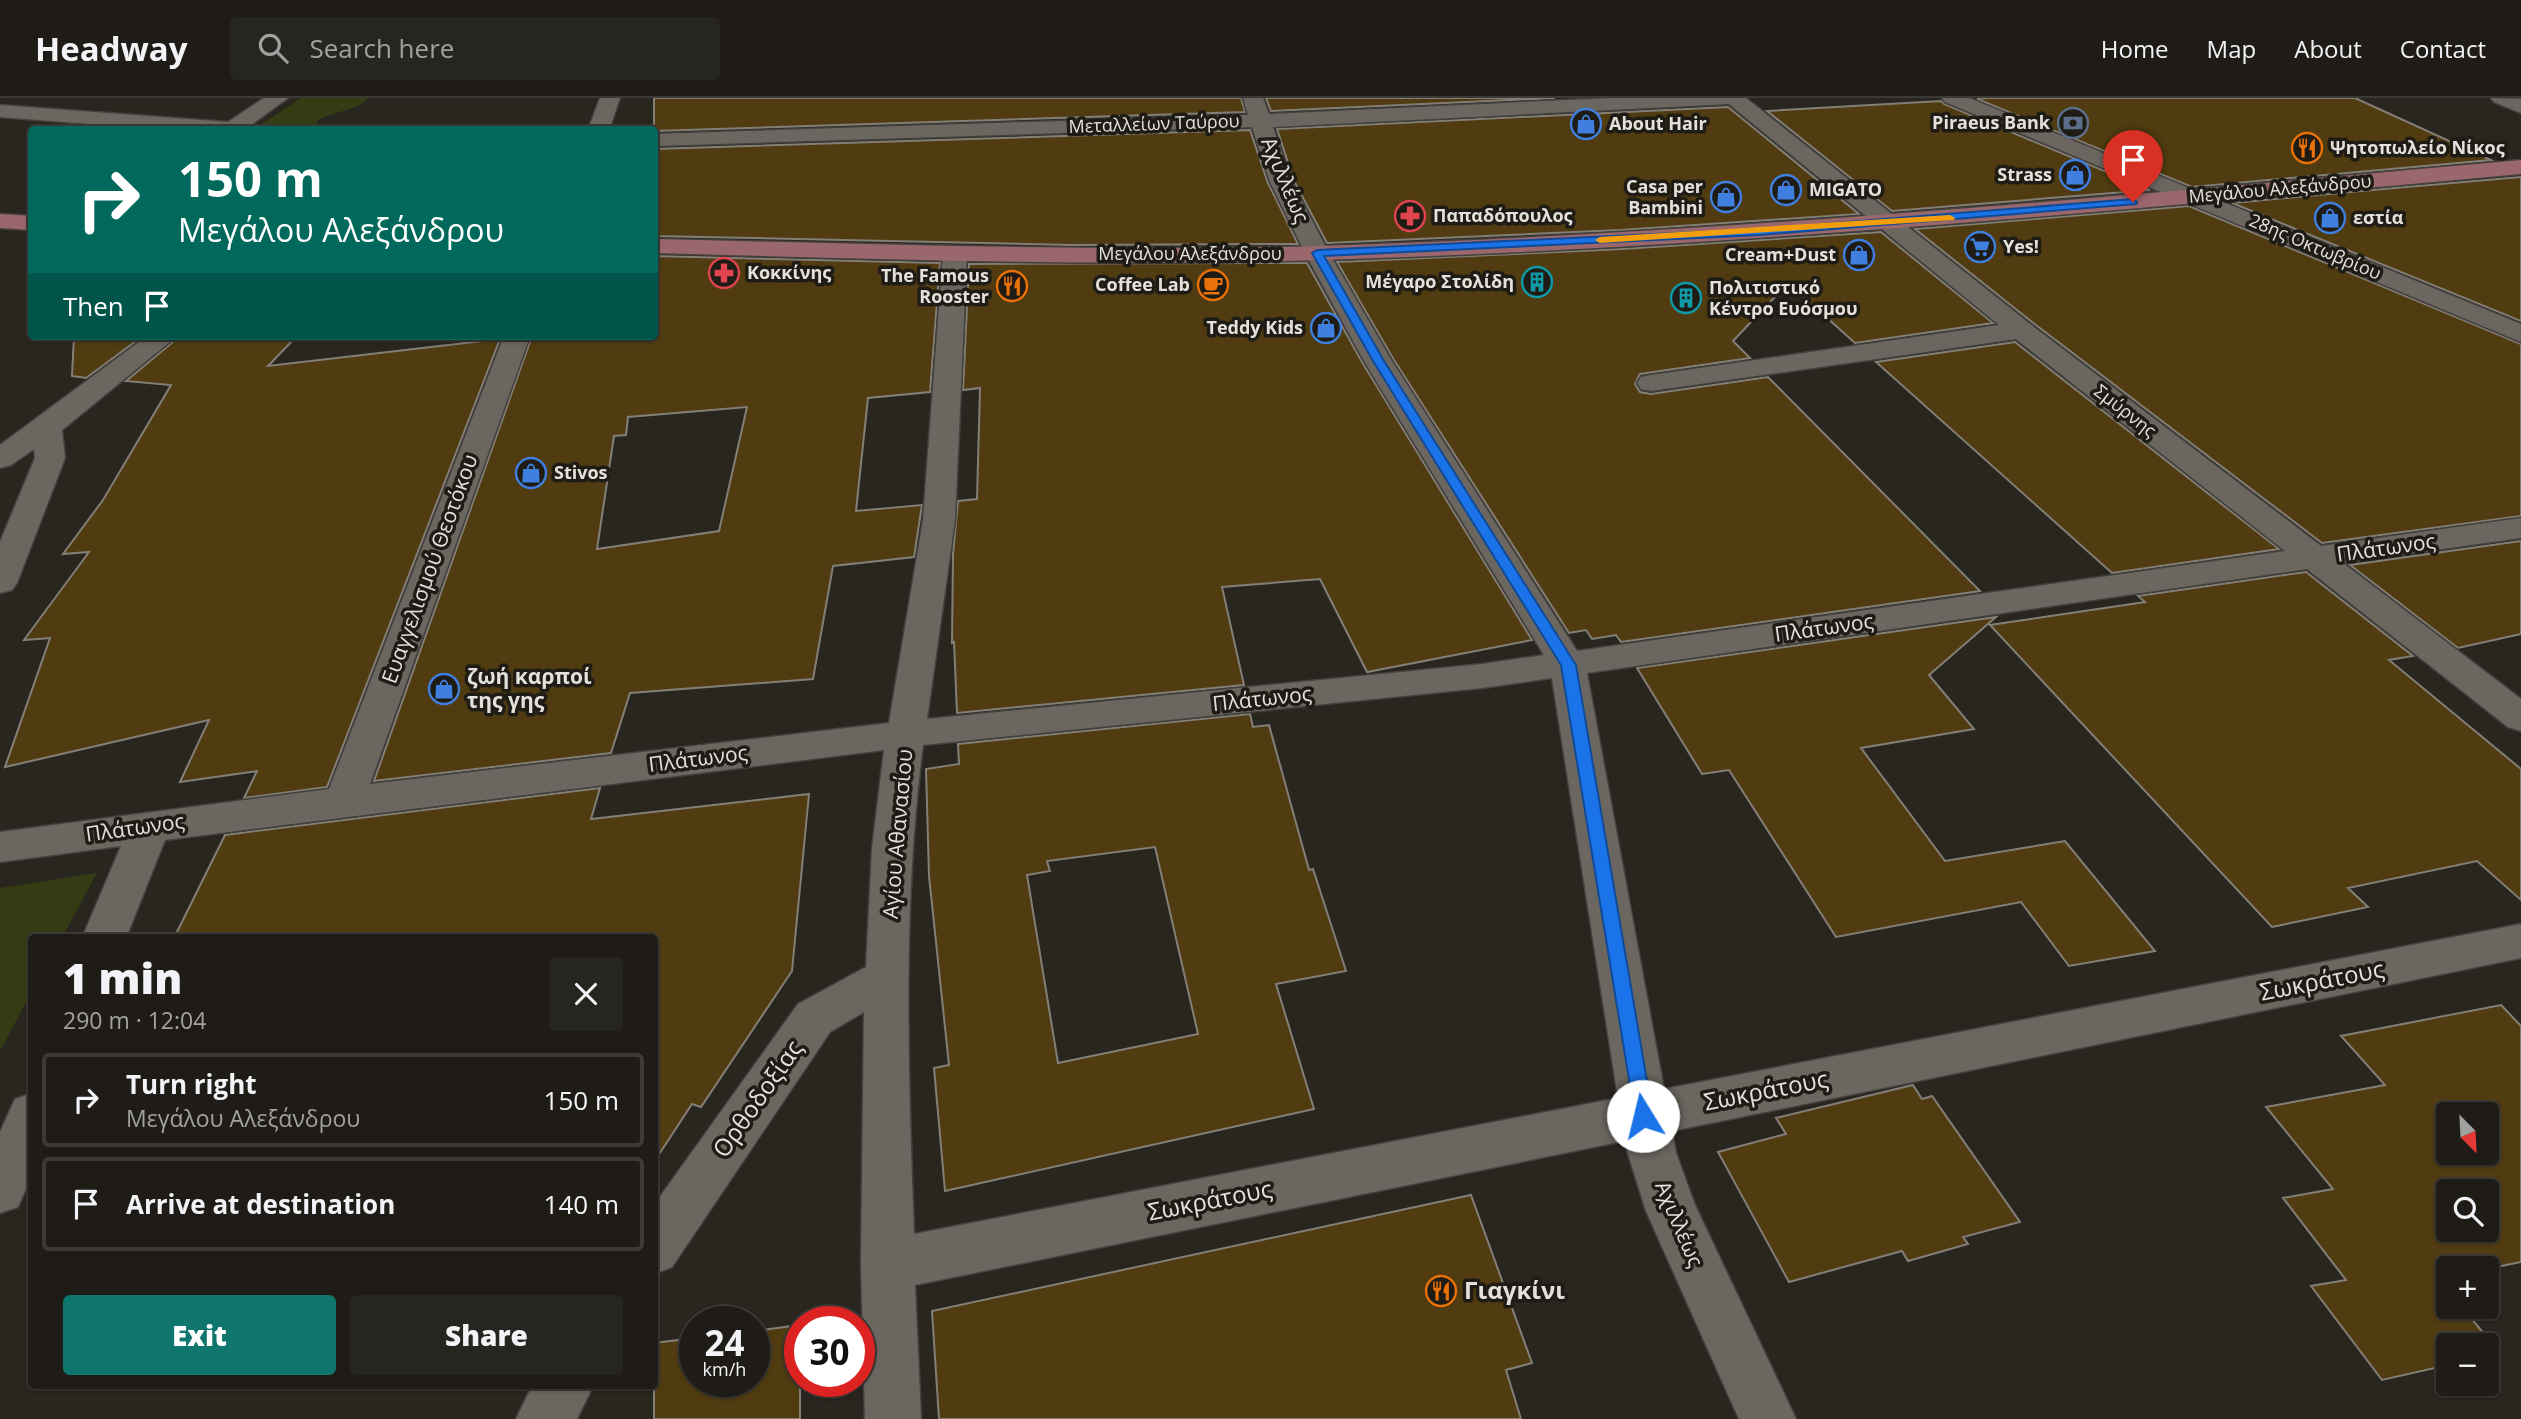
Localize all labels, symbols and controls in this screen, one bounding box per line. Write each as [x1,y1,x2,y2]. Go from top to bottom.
search box [230,17,720,80]
text: Headway [35,26,188,71]
icon: search [254,29,292,67]
text: Search here [310,30,454,66]
text: Home [2101,32,2169,65]
text: Map [2207,32,2256,65]
text: About [2294,32,2362,65]
text: Contact [2400,32,2486,65]
bank icon: Piraeus Bank [2056,106,2090,140]
shop icon: About Hair [1569,107,1603,141]
street label: Μεταλλείων Ταύρου [1068,108,1240,138]
place label: Piraeus Bank [1932,110,2051,134]
place label: About Hair [1609,111,1707,135]
pin [2103,130,2163,202]
restaurant icon: Ψητοπωλείο Νίκος [2290,131,2324,165]
street label: Αχιλλέως [1255,132,1317,227]
place label: Ψητοπωλείο Νίκος [2330,135,2505,159]
icon: arrive [2114,141,2152,179]
text: 150 m [178,145,323,211]
icon: right [63,154,154,245]
shop icon: Strass [2058,158,2092,192]
place label: Strass [1997,162,2052,186]
street label: Μεγάλου Αλεξάνδρου [2188,168,2372,208]
shop icon: MIGATO [1769,173,1803,207]
place label: Casa per Bambini [1626,174,1703,219]
place label: MIGATO [1809,177,1882,201]
shop icon: Casa per Bambini [1709,180,1743,214]
pharmacy icon: Παπαδόπουλος [1393,199,1427,233]
shop icon: εστία [2313,201,2347,235]
place label: Παπαδόπουλος [1433,203,1573,227]
place label: εστία [2353,205,2404,229]
text: Μεγάλου Αλεξάνδρου [178,208,504,251]
street label: 28ης Οκτωβρίου [2246,208,2385,285]
supermarket icon: Yes! [1963,230,1997,264]
place label: Yes! [2003,234,2039,258]
shop icon: Cream+Dust [1842,238,1876,272]
street label: Μεγάλου Αλεξάνδρου [1098,241,1282,265]
place label: Cream+Dust [1725,242,1836,266]
pharmacy icon: Κοκκίνης [707,256,741,290]
place label: Κοκκίνης [747,260,831,284]
place label: The Famous Rooster [881,263,989,308]
building icon: Μέγαρο Στολίδη [1520,265,1554,299]
cafe icon: Coffee Lab [1196,268,1230,302]
restaurant icon: The Famous Rooster [995,269,1029,303]
place label: Μέγαρο Στολίδη [1365,269,1514,293]
place label: Coffee Lab [1095,272,1190,296]
place label: Πολιτιστικό Κέντρο Ευόσμου [1709,275,1858,320]
building icon: Πολιτιστικό Κέντρο Ευόσμου [1669,281,1703,315]
icon: arrive [138,287,176,325]
text: Then [63,288,124,324]
shop icon: Teddy Kids [1309,311,1343,345]
place label: Teddy Kids [1206,315,1303,339]
street label: Σμύρνης [2090,378,2162,442]
street label: Ευαγγελισμού Θεοτόκου [375,450,484,687]
shop icon: Stivos [514,456,548,490]
place label: Stivos [554,460,608,484]
street label: Πλάτωνος [2335,526,2437,568]
street label: Πλάτωνος [1773,606,1875,648]
place label: ζωή καρποί της γης [467,662,592,714]
shop icon: ζωή καρποί της γης [427,672,461,706]
street label: Πλάτωνος [1211,679,1313,717]
street label: Πλάτωνος [647,738,749,778]
street label: Αγίου Αθανασίου [876,748,918,920]
street label: Πλάτωνος [84,806,186,848]
text: 1 min [63,949,182,1006]
street label: Σωκράτους [2257,951,2387,1008]
button: close [549,957,623,1031]
text: 290 m · 12:04 [63,1004,206,1036]
street label: Ορθοδοξίας [704,1033,809,1163]
street label: Σωκράτους [1701,1061,1831,1118]
text: Turn right [126,1066,257,1102]
position arrow [1606,1079,1680,1153]
icon: right [67,1081,105,1119]
text: 150 m [544,1082,619,1118]
text: Μεγάλου Αλεξάνδρου [126,1102,360,1134]
north arrow [2436,1102,2499,1166]
map controls [2436,1102,2499,1396]
street label: Σωκράτους [1145,1171,1275,1228]
street label: Αχιλλέως [1649,1176,1711,1271]
button: search [2436,1179,2499,1242]
icon: arrive [67,1185,105,1223]
text: Arrive at destination [126,1186,395,1222]
text: 140 m [544,1186,619,1222]
button: + [2436,1256,2499,1319]
place label: Γιαγκίνι [1464,1273,1565,1306]
restaurant icon: Γιαγκίνι [1424,1274,1458,1308]
button: Exit [63,1295,336,1375]
button: Share [350,1295,623,1375]
speed limit sign: 30 [784,1306,875,1397]
text: 24 [704,1319,745,1366]
button: − [2436,1333,2499,1396]
text: km/h [703,1357,746,1381]

